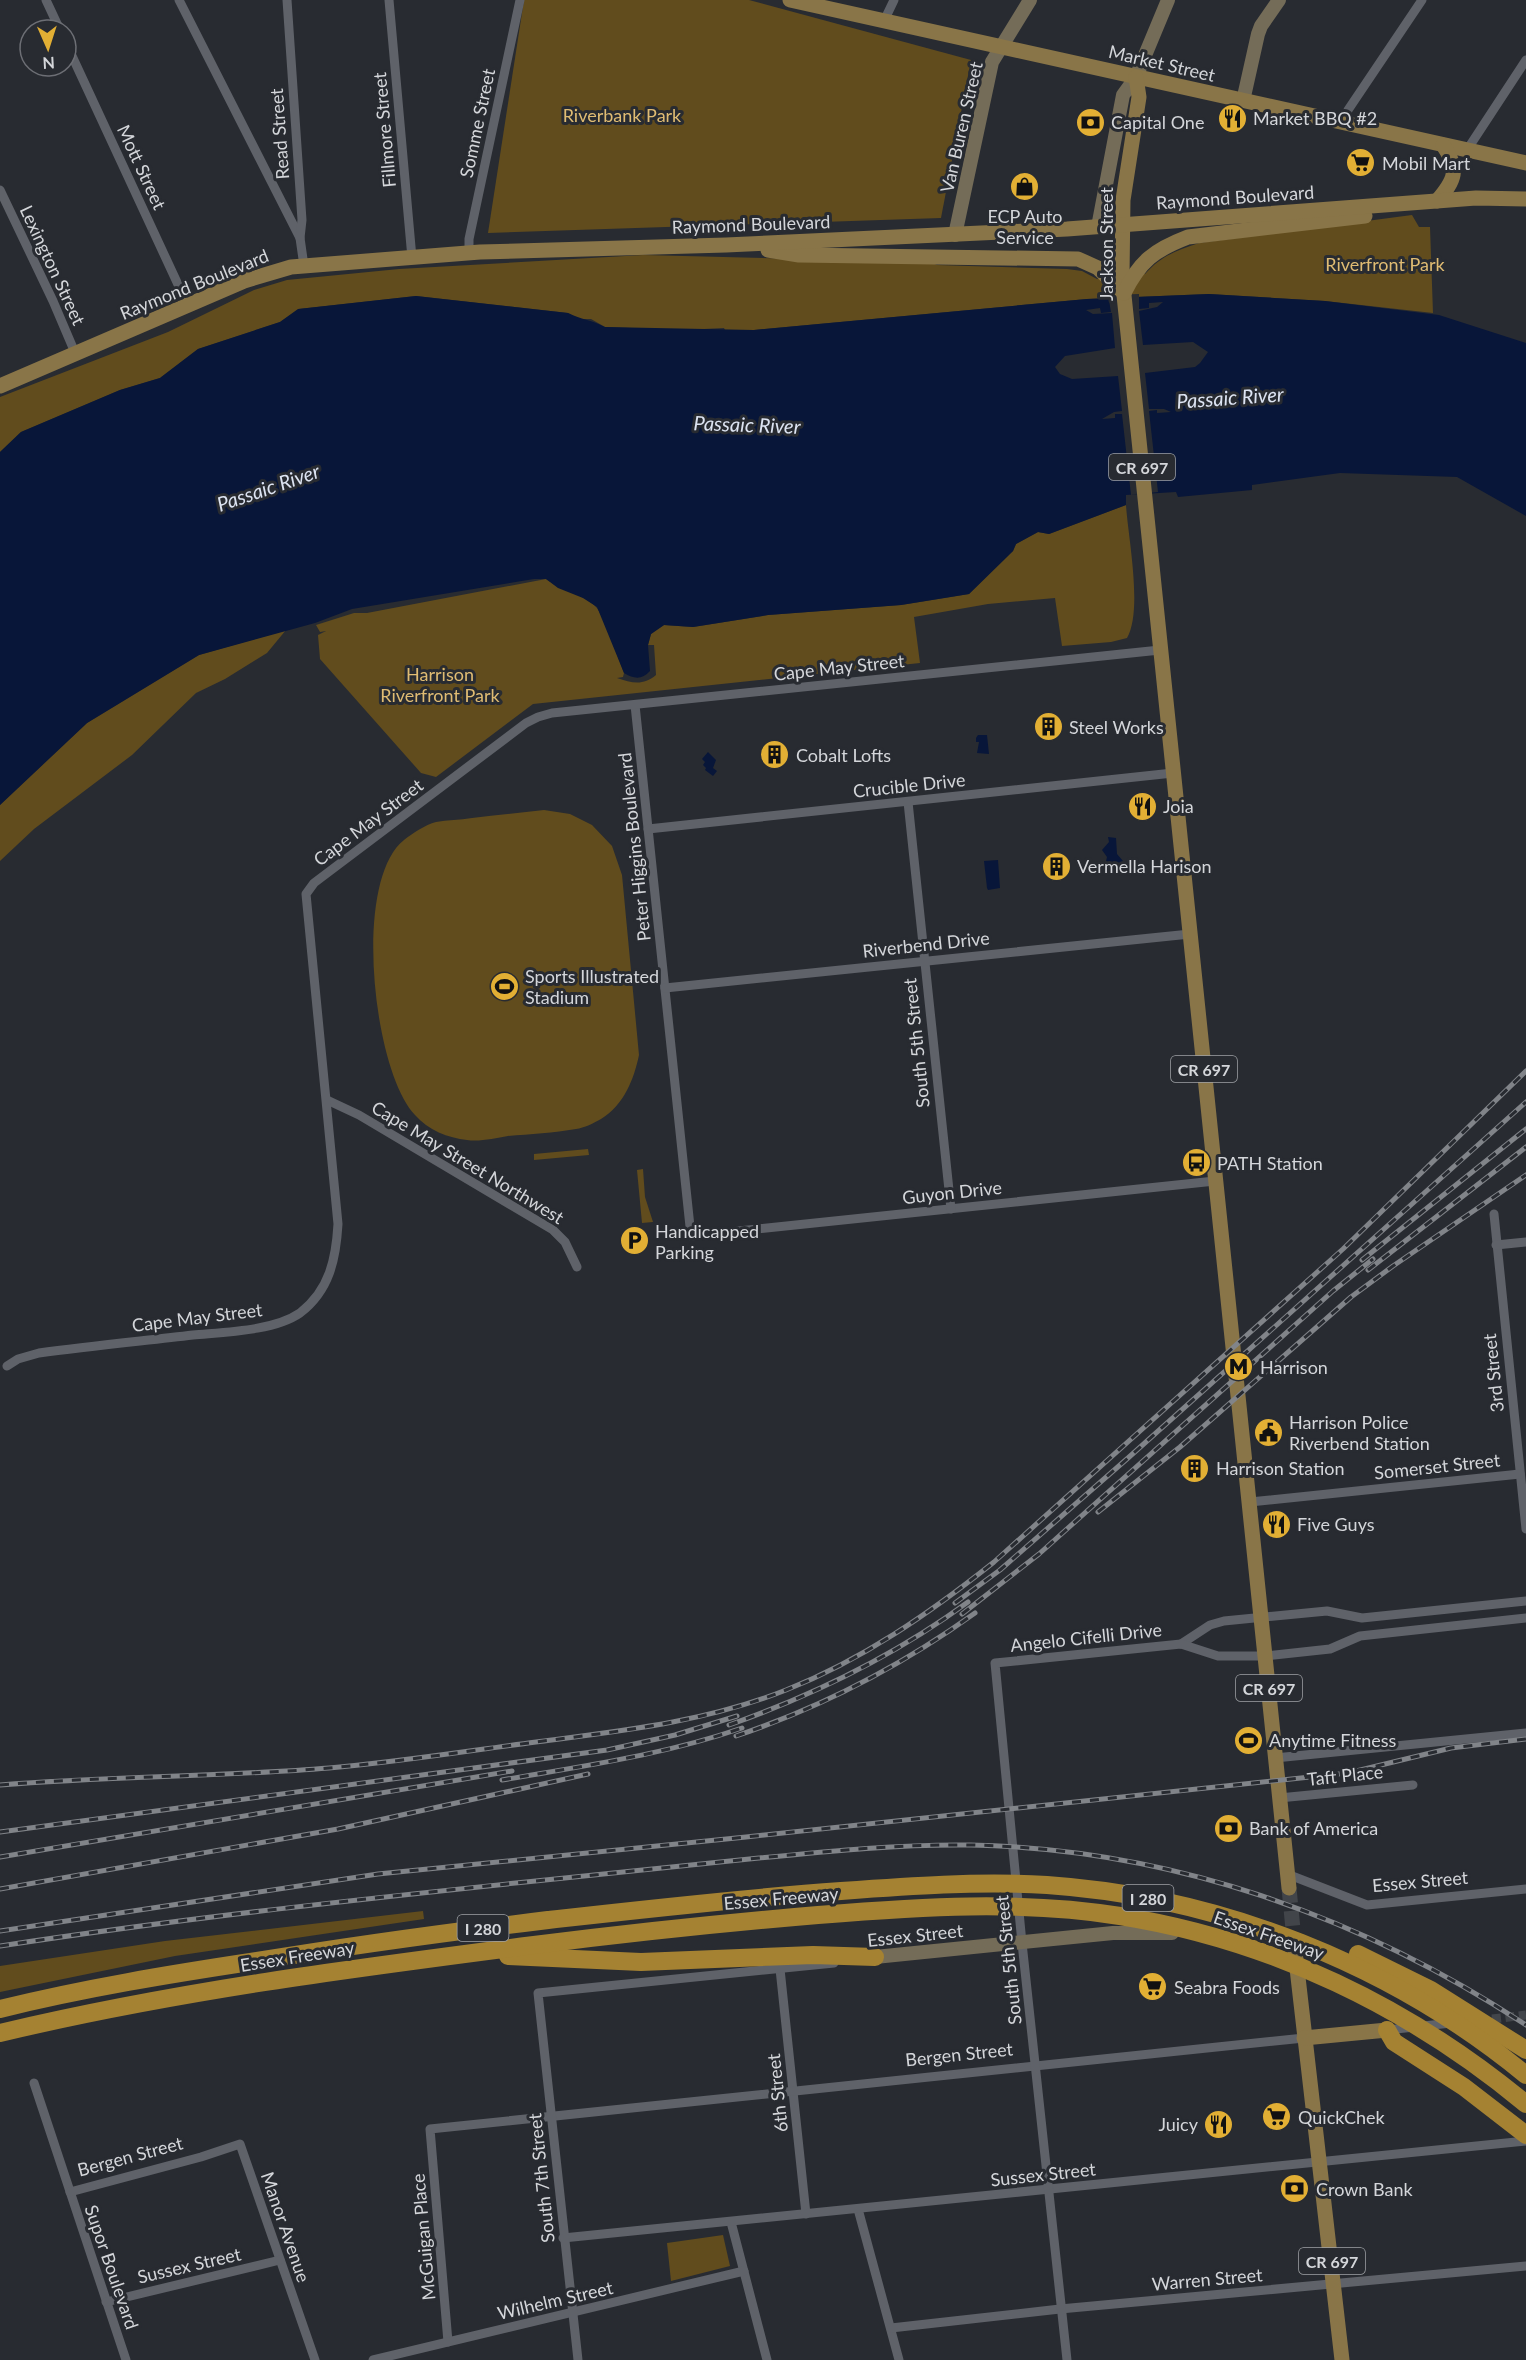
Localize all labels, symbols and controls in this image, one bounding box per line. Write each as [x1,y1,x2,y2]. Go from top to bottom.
north arrow [18,18,78,78]
street label: Market Street [1107,40,1218,86]
text: N [42,54,55,73]
street label: Van Buren Street [935,59,987,195]
street label: Somme Street [455,66,499,180]
street label: Fillmore Street [368,71,400,189]
street label: Read Street [265,87,293,180]
restaurant icon: Market BBQ #2 [1216,102,1248,134]
park label: Riverbank Park [563,104,682,126]
bank icon: Capital One [1074,106,1106,138]
place label: Market BBQ #2 [1253,107,1377,129]
place label: Capital One [1111,111,1204,133]
street label: Mott Street [113,121,171,213]
supermarket icon: Mobil Mart [1345,147,1377,179]
place label: Mobil Mart [1382,152,1471,174]
shop icon: ECP Auto Service [1009,171,1041,203]
street label: Raymond Boulevard [1155,180,1315,214]
street label: Jackson Street [1095,186,1117,301]
street label: Lexington Street [16,202,91,329]
place label: ECP Auto Service [987,205,1063,248]
street label: Raymond Boulevard [671,210,831,238]
street label: Raymond Boulevard [116,244,272,324]
park label: Riverfront Park [1325,253,1446,275]
water label: Passaic River [1176,381,1285,413]
water label: Passaic River [693,410,802,438]
road number: CR 697 [1109,454,1175,480]
water label: Passaic River [213,458,324,516]
street label: Cape May Street [773,649,906,685]
park label: Harrison Riverfront Park [380,663,501,706]
building icon: Steel Works [1032,711,1064,743]
place label: Steel Works [1069,716,1164,738]
building icon: Cobalt Lofts [759,739,791,771]
place label: Cobalt Lofts [796,744,891,766]
street label: Peter Higgins Boulevard [613,752,655,942]
street label: Crucible Drive [852,768,966,802]
street label: Cape May Street [309,773,427,870]
restaurant icon: Joia [1126,790,1158,822]
place label: Joia [1163,795,1194,817]
building icon: Vermella Harison [1040,850,1072,882]
place label: Vermella Harison [1077,855,1212,877]
street label: Riverbend Drive [861,926,991,962]
place label: Sports Illustrated Stadium [525,965,659,1008]
sports icon: Sports Illustrated Stadium [488,970,520,1002]
street label: South 5th Street [898,977,934,1109]
road number: CR 697 [1171,1056,1237,1082]
street label: Cape May Street Northwest [368,1096,569,1228]
bus stop icon: PATH Station [1180,1147,1212,1179]
place label: PATH Station [1217,1152,1323,1174]
street label: Guyon Drive [901,1176,1003,1208]
place label: Handicapped Parking [655,1220,759,1263]
parking icon: Handicapped Parking [618,1225,650,1257]
street label: Cape May Street [131,1298,264,1336]
street label: 3rd Street [1478,1332,1508,1413]
metro station icon: Harrison [1223,1351,1255,1383]
place label: Harrison [1260,1356,1328,1378]
place label: Harrison Police Riverbend Station [1289,1411,1430,1454]
public building icon: Harrison Police Riverbend Station [1252,1416,1284,1448]
street label: Somerset Street [1373,1448,1502,1484]
building icon: Harrison Station [1179,1452,1211,1484]
place label: Harrison Station [1216,1457,1344,1479]
restaurant icon: Five Guys [1260,1508,1292,1540]
place label: Five Guys [1297,1513,1375,1535]
street label: Angelo Cifelli Drive [1009,1618,1163,1656]
road number: CR 697 [1236,1675,1302,1701]
sports icon: Anytime Fitness [1232,1724,1264,1756]
place label: Anytime Fitness [1269,1729,1397,1751]
street label: Taft Place [1306,1760,1384,1790]
bank icon: Bank of America [1212,1812,1244,1844]
place label: Bank of America [1249,1817,1378,1839]
street label: Essex Street [1371,1866,1469,1896]
street label: Essex Freeway [723,1882,840,1914]
road number: I 280 [1122,1885,1174,1911]
street label: South 5th Street [990,1894,1026,2026]
street label: Essex Freeway [1211,1906,1328,1964]
road number: I 280 [458,1915,508,1941]
street label: Essex Street [866,1919,965,1951]
street label: Essex Freeway [238,1936,356,1976]
supermarket icon: Seabra Foods [1137,1971,1169,2003]
place label: Seabra Foods [1174,1976,1280,1998]
street label: Bergen Street [904,2037,1014,2071]
street label: 6th Street [762,2052,792,2133]
supermarket icon: QuickChek [1261,2101,1293,2133]
place label: QuickChek [1298,2106,1386,2128]
restaurant icon: Juicy [1203,2108,1235,2140]
street label: South 7th Street [523,2112,559,2244]
place label: Juicy [1158,2113,1199,2135]
street label: Bergen Street [75,2131,186,2181]
street label: Sussex Street [989,2157,1097,2190]
street label: Manor Avenue [257,2169,315,2285]
street label: McGuigan Place [407,2173,439,2301]
bank icon: Crown Bank [1279,2173,1311,2205]
place label: Crown Bank [1316,2178,1413,2200]
street label: Supor Boulevard [80,2202,144,2332]
street label: Sussex Street [135,2242,243,2288]
road number: CR 697 [1299,2248,1365,2274]
street label: Warren Street [1151,2263,1264,2295]
street label: Wilhelm Street [495,2276,615,2324]

